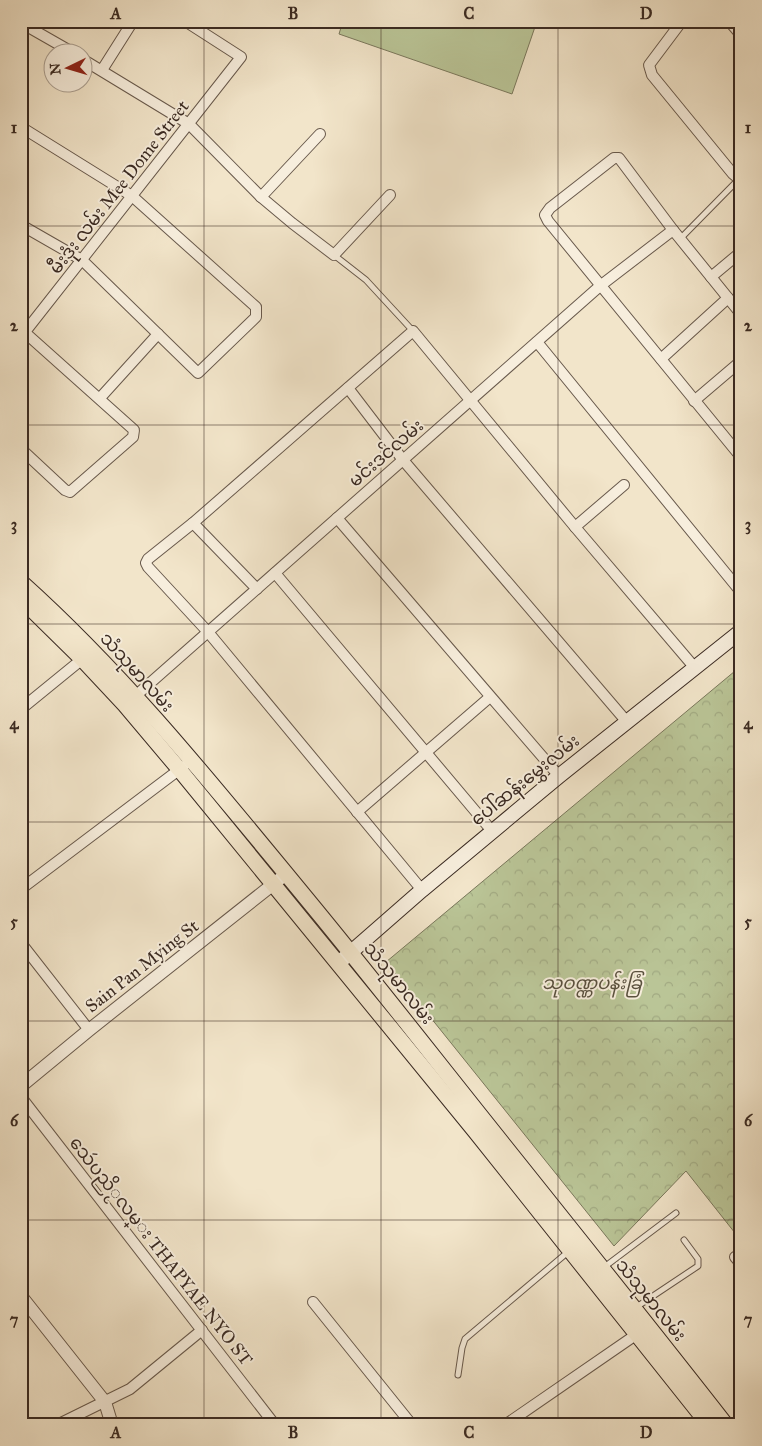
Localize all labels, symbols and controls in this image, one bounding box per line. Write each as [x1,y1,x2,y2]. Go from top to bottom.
text: A [110,4,122,23]
text: B [288,4,298,23]
text: C [464,4,475,23]
text: D [640,4,653,23]
north arrow [42,42,92,92]
text: N [47,62,65,76]
street label: မီးဒုံး လမ်း Mee Dome Street [42,93,197,281]
text: 1 [11,118,18,137]
text: 1 [745,118,752,137]
text: 2 [10,316,19,335]
text: 2 [744,316,753,335]
street label: မင်းဒင်လမ်း [343,413,428,491]
text: 3 [11,515,17,535]
text: 3 [745,515,751,535]
street label: သံသုမာလမ်း [93,626,180,719]
text: 4 [10,714,20,734]
text: 4 [744,714,754,734]
street label: ပေါ်ဆန်းမွှေးလမ်း [465,728,586,834]
text: 5 [10,912,18,931]
text: 5 [744,912,752,931]
street label: Sain Pan Mying St [81,914,204,1018]
street label: သံသုမာလမ်း [356,936,440,1031]
park label: သုဝဏ္ဏပန်းခြံ [542,970,645,998]
text: 6 [10,1111,19,1130]
text: 6 [744,1111,753,1130]
street label: သေဴပညိႂလမ္း THAPYAE NYO ST [62,1130,260,1372]
street label: သံသုမာလမ်း [608,1253,692,1348]
text: 7 [10,1310,19,1329]
text: 7 [744,1310,753,1329]
text: A [110,1423,122,1442]
text: B [288,1423,298,1442]
text: C [464,1423,475,1442]
text: D [640,1423,653,1442]

